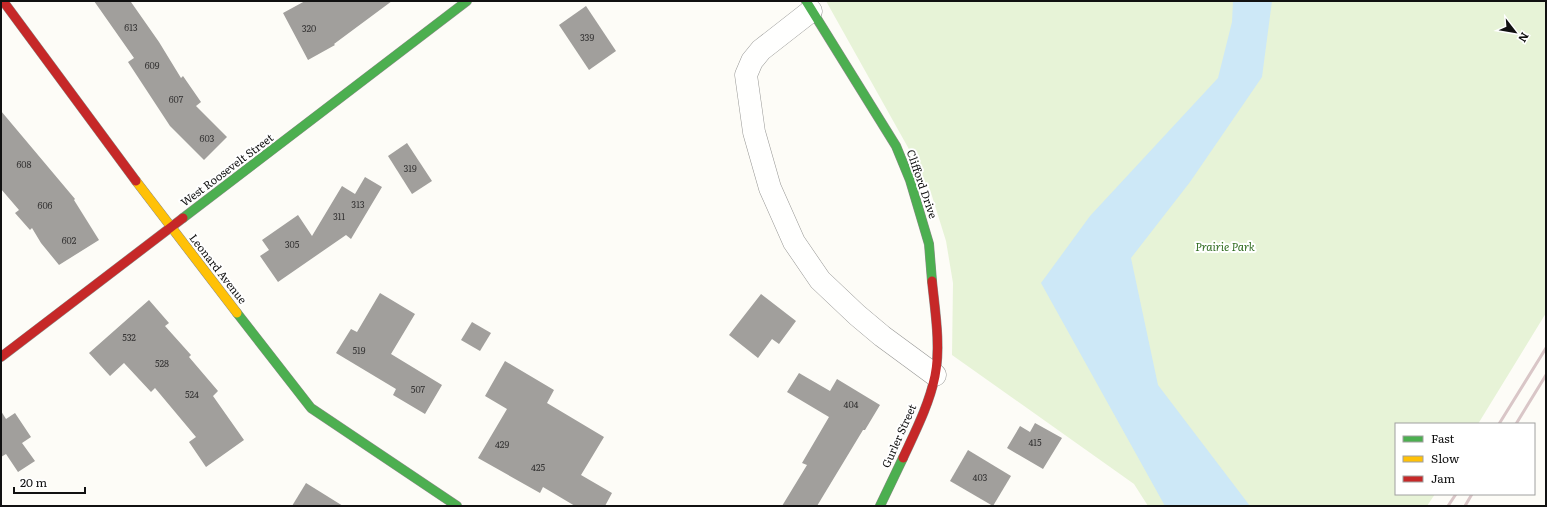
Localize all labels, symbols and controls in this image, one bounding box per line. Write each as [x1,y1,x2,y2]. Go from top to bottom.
north arrow [1495,12,1535,52]
house number: 613 [124,20,138,34]
house number: 320 [302,21,316,35]
house number: 339 [580,30,594,44]
text: N [1515,30,1534,46]
house number: 609 [145,58,160,72]
house number: 607 [169,92,184,106]
street label: West Roosevelt Street [177,129,277,209]
house number: 603 [200,131,215,145]
street label: Clifford Drive [904,147,942,221]
house number: 608 [17,157,32,171]
house number: 319 [403,161,417,175]
house number: 313 [351,197,365,211]
house number: 606 [38,198,53,212]
house number: 311 [333,209,345,223]
street label: Leonard Avenue [186,230,251,307]
house number: 602 [62,233,77,247]
house number: 305 [285,237,300,251]
park label: Prairie Park [1195,238,1255,254]
house number: 532 [122,330,136,344]
house number: 519 [353,343,366,357]
house number: 528 [155,356,169,370]
house number: 507 [411,382,426,396]
house number: 524 [185,387,199,401]
house number: 404 [843,397,859,411]
street label: Gurler Street [877,401,920,470]
legend [1395,423,1535,495]
text: Fast [1431,429,1455,447]
house number: 415 [1028,435,1042,449]
house number: 429 [495,437,509,451]
text: Slow [1431,449,1460,467]
house number: 425 [531,460,545,474]
scale bar [14,469,85,495]
text: Jam [1431,469,1456,487]
house number: 403 [973,470,988,484]
text: 20 m [20,473,47,491]

